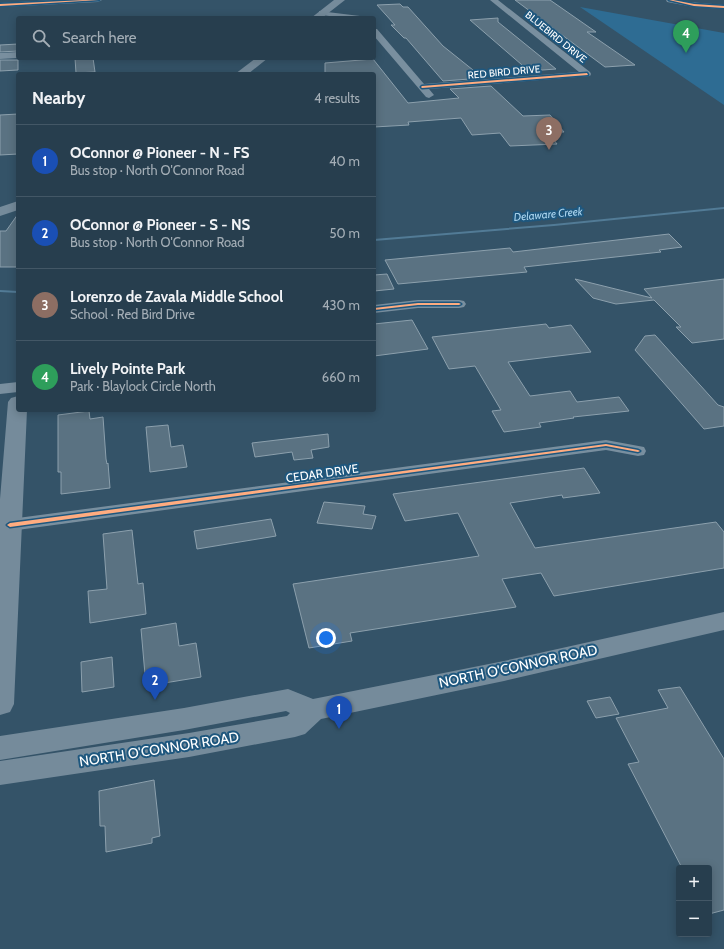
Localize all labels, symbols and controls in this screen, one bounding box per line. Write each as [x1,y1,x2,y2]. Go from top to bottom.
street label: BLUEBIRD DRIVE [523,8,590,66]
search box [16,16,376,60]
pin: 4 [673,20,699,53]
icon: search [30,27,52,49]
text: Search here [62,29,137,47]
street label: RED BIRD DRIVE [467,62,541,82]
text: Nearby [32,88,85,108]
text: 4 results [314,90,360,106]
pin: 3 [536,117,562,150]
text: OConnor @ Pioneer - N - FS [70,144,249,162]
text: 1 [43,153,47,169]
text: 40 m [329,153,360,169]
text: Bus stop · North O'Connor Road [70,162,245,178]
water label: Delaware Creek [513,204,583,224]
text: OConnor @ Pioneer - S - NS [70,216,250,234]
text: 2 [42,225,48,241]
text: 50 m [330,225,360,241]
text: Bus stop · North O'Connor Road [70,234,245,250]
text: Lorenzo de Zavala Middle School [70,288,283,306]
text: 3 [41,297,49,313]
text: 430 m [322,297,360,313]
text: School · Red Bird Drive [70,306,195,322]
text: Lively Pointe Park [70,360,185,378]
text: 4 [41,369,49,385]
text: 660 m [322,369,360,385]
text: Park · Blaylock Circle North [70,378,216,394]
street label: CEDAR DRIVE [285,460,360,486]
your location [316,628,336,648]
street label: NORTH O'CONNOR ROAD [437,640,599,692]
pin: 2 [142,667,168,700]
pin: 1 [326,696,352,729]
street label: NORTH O'CONNOR ROAD [78,727,240,771]
map controls [676,865,712,937]
button: + [676,865,712,901]
button: − [676,901,712,937]

